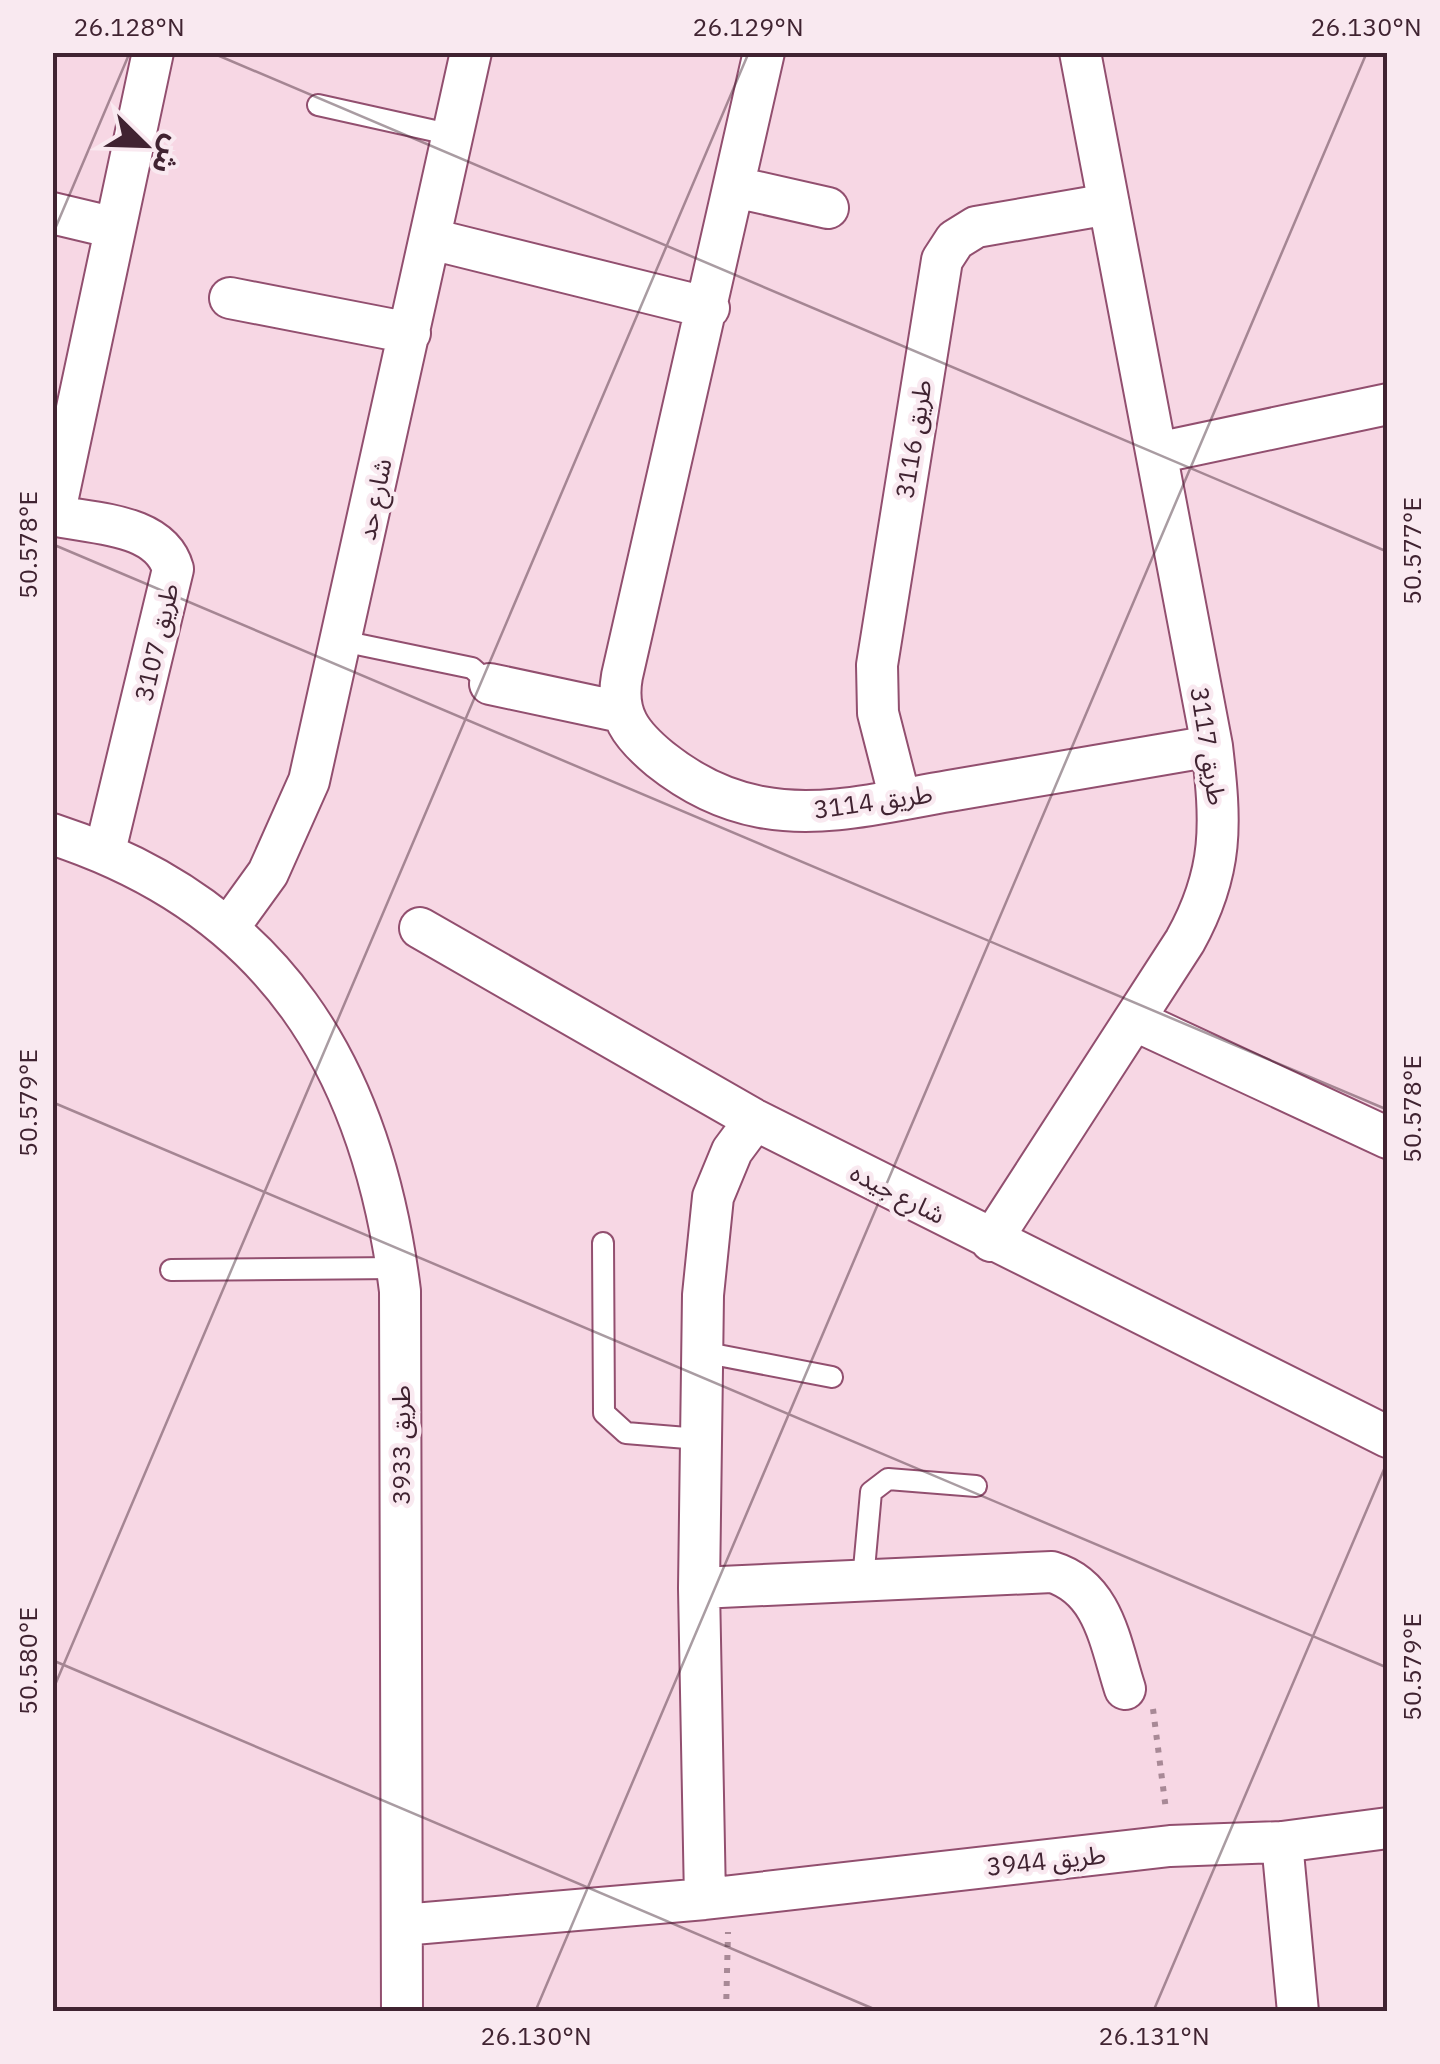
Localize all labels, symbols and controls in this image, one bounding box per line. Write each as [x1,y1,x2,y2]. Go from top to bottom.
text: 26.128°N [73,10,185,43]
text: 26.129°N [692,10,804,43]
text: 26.130°N [1310,10,1422,43]
north arrow [95,95,195,195]
text: ش [144,130,193,180]
street label: طريق 3116 [887,377,939,501]
street label: شارع حد [349,455,402,543]
text: 50.578°E [11,491,44,599]
text: 50.577°E [1395,497,1428,605]
street label: طريق 3107 [126,580,186,704]
street label: طريق 3117 [1183,684,1235,808]
street label: طريق 3114 [811,776,935,826]
text: 50.579°E [11,1049,44,1157]
text: 50.578°E [1395,1055,1428,1163]
street label: شارع جيده [844,1155,951,1234]
street label: طريق 3933 [384,1385,417,1505]
text: 50.580°E [11,1607,44,1715]
text: 50.579°E [1395,1613,1428,1721]
street label: طريق 3944 [985,1837,1107,1883]
text: 26.130°N [480,2019,592,2052]
text: 26.131°N [1098,2019,1210,2052]

